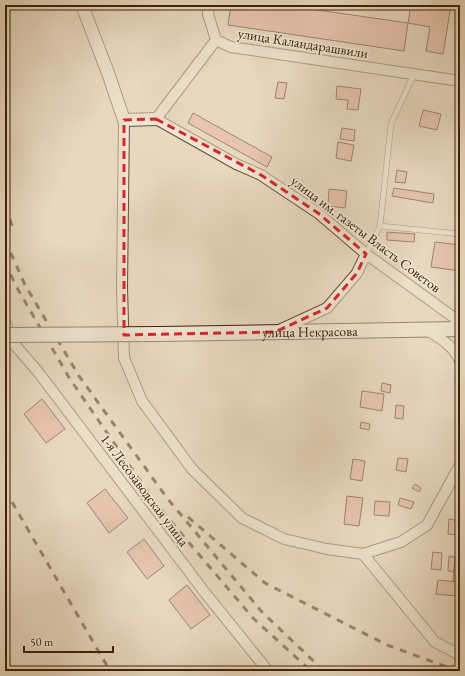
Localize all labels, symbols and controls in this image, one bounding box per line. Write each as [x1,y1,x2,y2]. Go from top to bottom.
street label: улица Каландарашвили [237,24,370,62]
street label: улица им. газеты Власть Советов [287,172,445,296]
street label: улица Некрасова [262,322,358,341]
street label: 1-я Лесозаводская улица [97,430,193,550]
scale bar [24,628,113,654]
text: 50 m [30,634,54,650]

